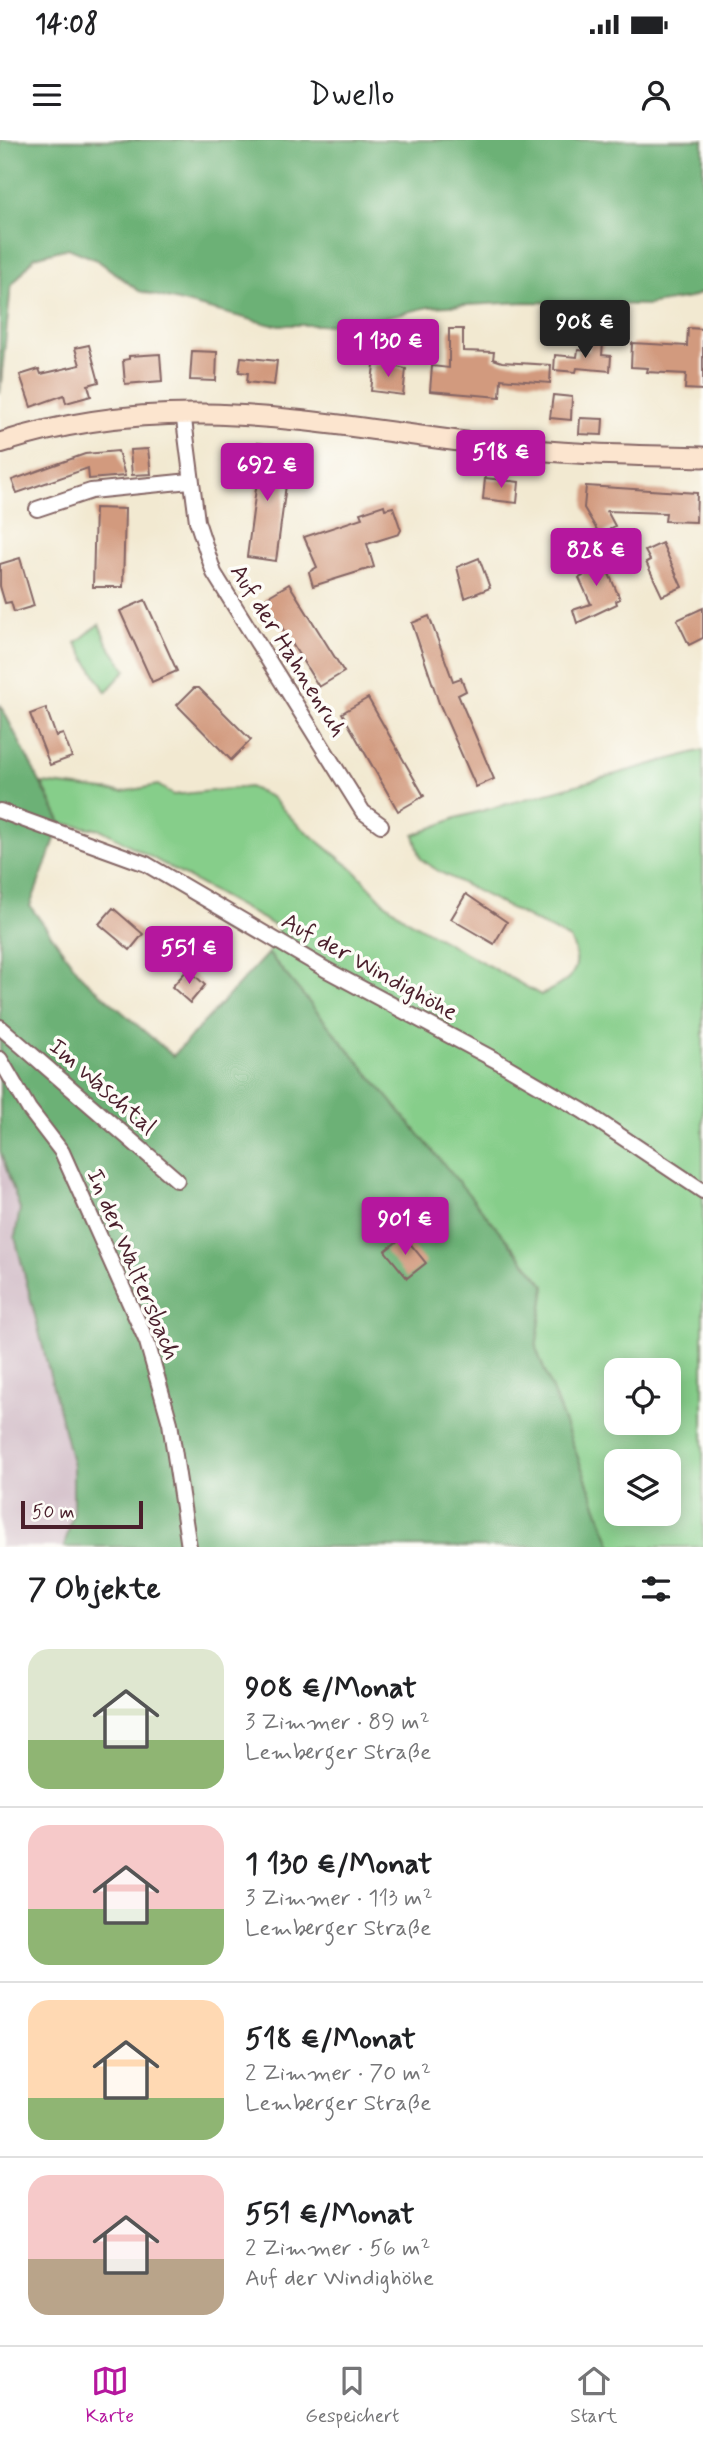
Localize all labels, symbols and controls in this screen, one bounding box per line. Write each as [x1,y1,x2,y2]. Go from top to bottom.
text: 14:08 [35,8,98,42]
text: Dwello [308,74,395,116]
icon: menu [28,76,66,114]
icon: person [637,76,675,114]
pin: 908 € [536,300,634,360]
text: 908 € [556,308,614,338]
pin: 1 130 € [323,320,453,379]
text: 1 130 € [353,327,423,357]
pin: 518 € [452,430,550,490]
text: 518 € [472,438,530,468]
pin: 692 € [218,444,316,503]
text: 692 € [237,451,297,481]
pin: 828 € [547,528,645,588]
text: 828 € [567,536,625,566]
street label: Auf der Hahnenruh [222,559,353,743]
street label: Auf der Windighöhe [276,906,463,1029]
pin: 551 € [140,926,238,986]
text: 551 € [161,934,217,964]
street label: Im Waschtal [42,1032,162,1142]
street label: In der Waltersbach [78,1164,187,1365]
pin: 901 € [356,1198,454,1257]
text: 901 € [378,1205,432,1235]
map controls [604,1358,681,1526]
button: locate [604,1358,681,1435]
button: layers [604,1449,681,1526]
scale bar [21,1498,144,1530]
text: 50 m [32,1500,75,1525]
text: 7 Objekte [28,1570,161,1609]
icon: filters [637,1570,675,1608]
text: 908 €/Monat [245,1669,417,1708]
icon: home [84,1677,168,1761]
text: 3 Zimmer · 89 m² [245,1708,430,1738]
text: Lemberger Straße [245,1738,431,1768]
text: 1 130 €/Monat [245,1845,432,1884]
icon: home [84,1853,168,1937]
text: 3 Zimmer · 113 m² [245,1884,433,1914]
text: Lemberger Straße [245,1914,431,1944]
text: 518 €/Monat [245,2020,416,2059]
icon: home [84,2028,168,2112]
text: 2 Zimmer · 70 m² [245,2059,431,2089]
text: Lemberger Straße [245,2089,431,2119]
text: 551 €/Monat [245,2195,414,2234]
icon: home [84,2203,168,2287]
text: 2 Zimmer · 56 m² [245,2234,430,2264]
text: Auf der Windighöhe [245,2264,434,2294]
tab: Karte [86,2362,134,2429]
tab: Gespeichert [305,2362,399,2429]
tab: Start [570,2362,617,2429]

